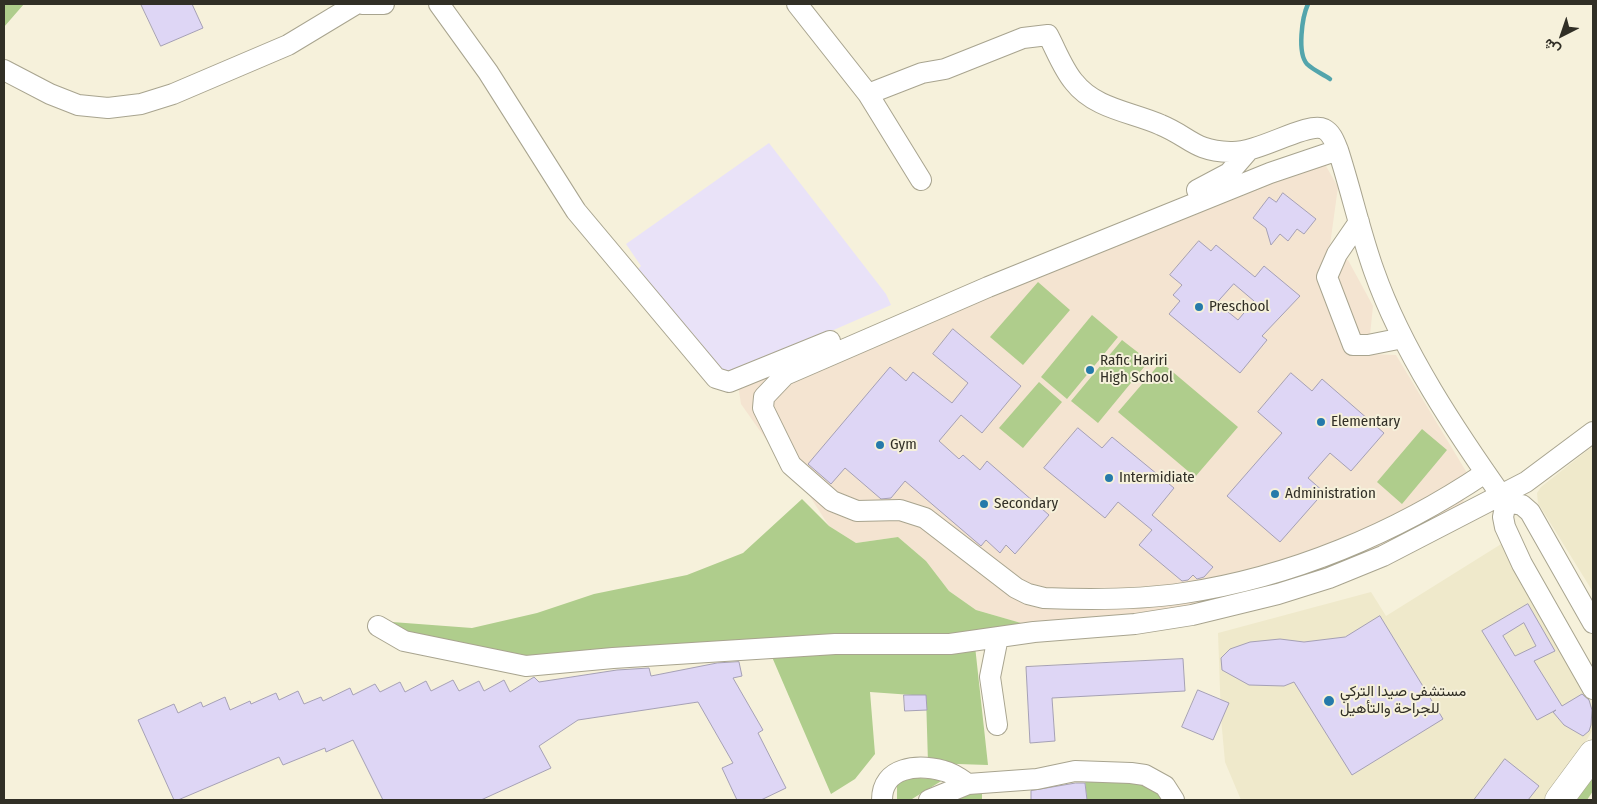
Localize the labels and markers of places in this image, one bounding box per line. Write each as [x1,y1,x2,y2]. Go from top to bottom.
place label: Preschool [1209,298,1269,316]
marker: Preschool [1193,301,1205,313]
place label: Rafic Hariri High School [1100,352,1173,387]
marker: Rafic Hariri High School [1084,364,1096,376]
place label: Elementary [1331,413,1400,431]
marker: Elementary [1315,416,1327,428]
place label: Gym [890,436,917,454]
marker: Gym [874,439,886,451]
place label: Intermidiate [1119,469,1195,487]
marker: Intermidiate [1103,472,1115,484]
place label: Administration [1285,485,1376,503]
marker: Administration [1269,488,1281,500]
place label: Secondary [994,495,1058,513]
marker: Secondary [978,498,990,510]
place label: مستشفى صيدا التركي للجراحة والتأهيل [1340,683,1466,718]
marker: مستشفى صيدا التركي للجراحة والتأهيل [1322,694,1336,708]

